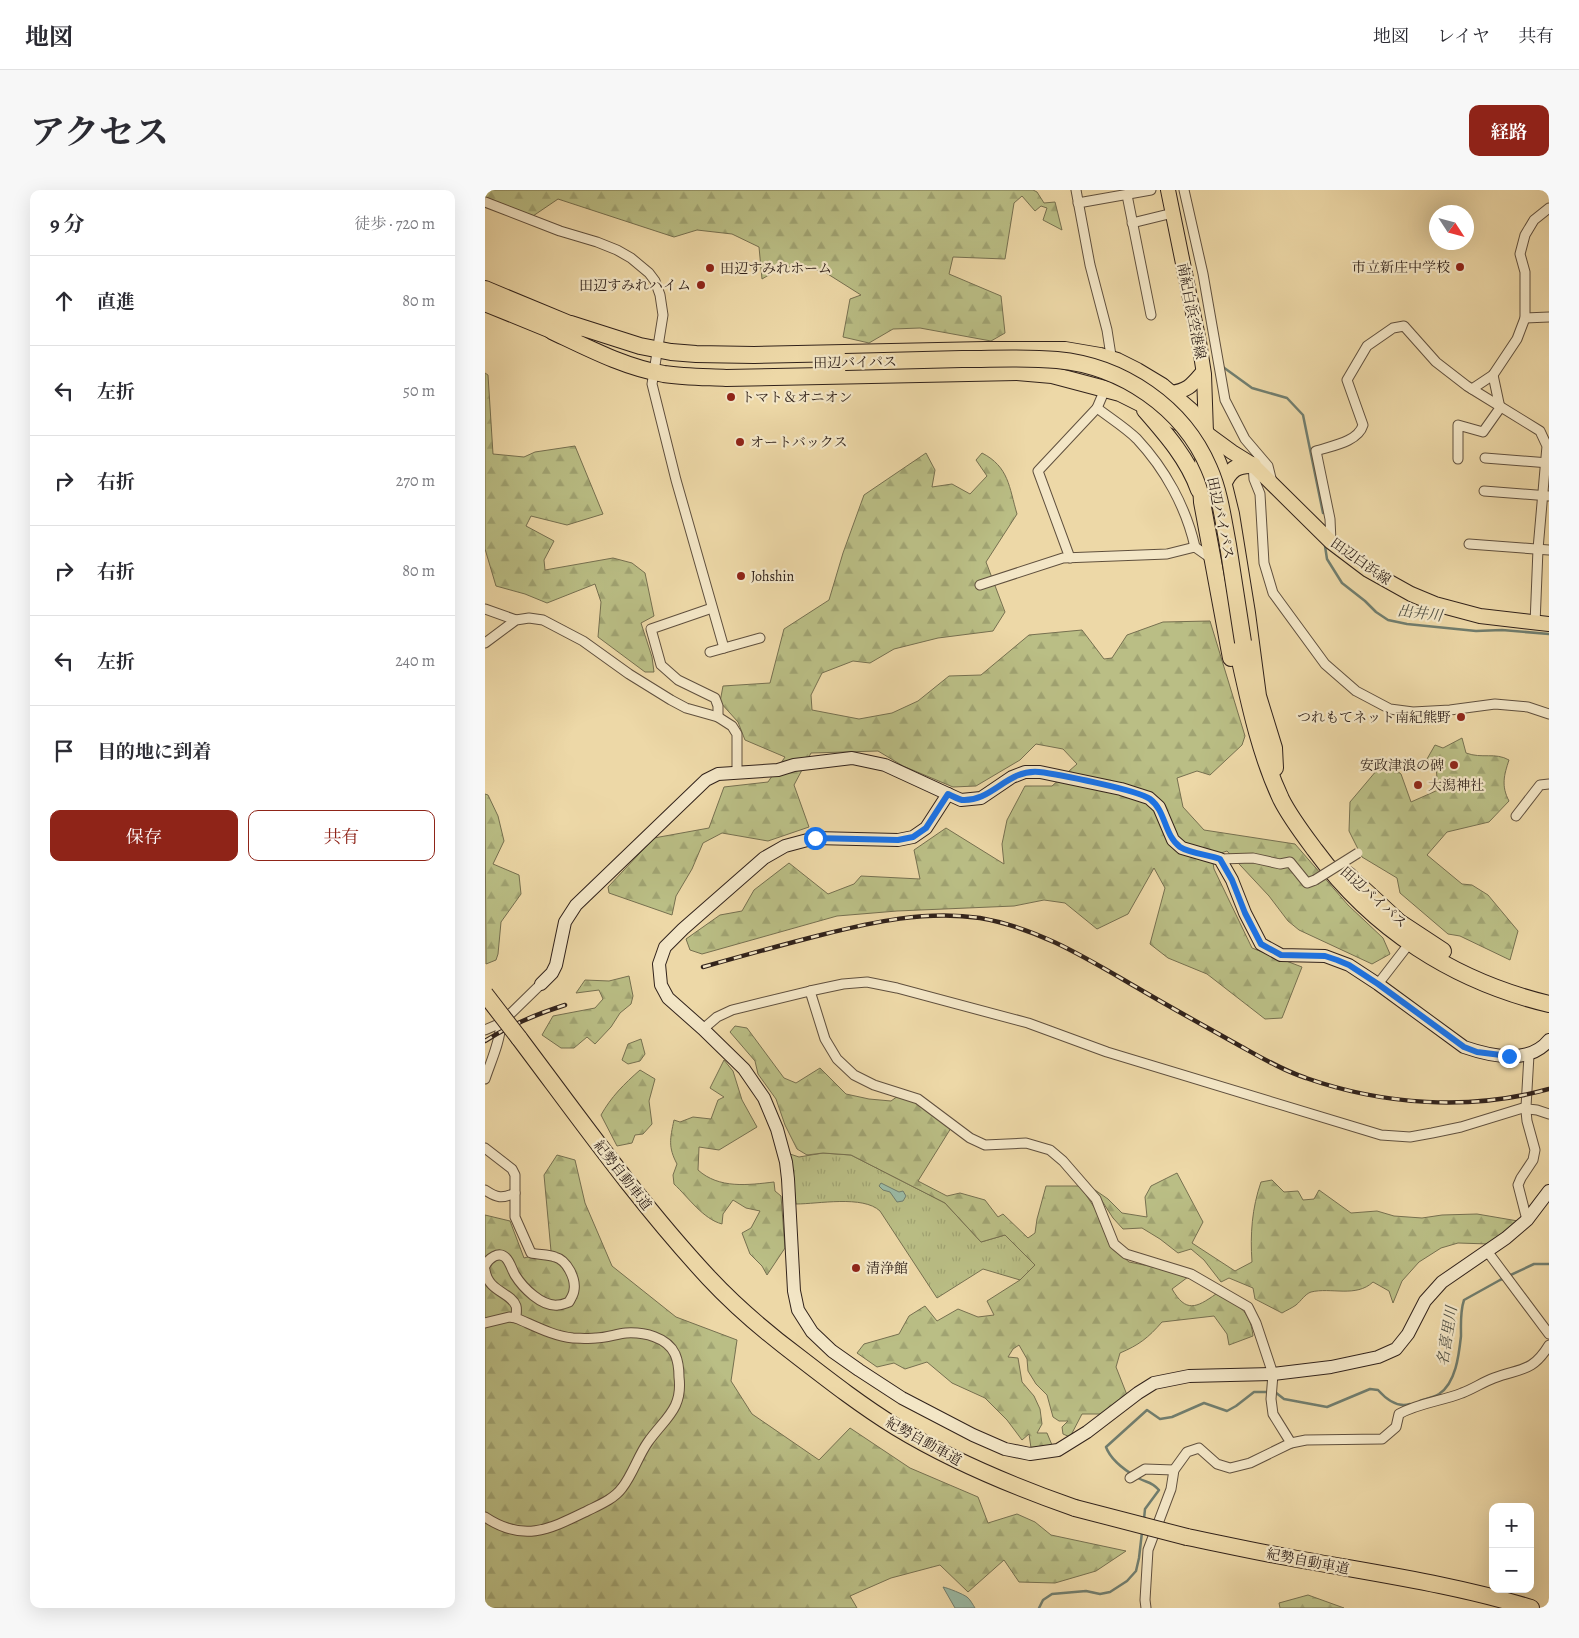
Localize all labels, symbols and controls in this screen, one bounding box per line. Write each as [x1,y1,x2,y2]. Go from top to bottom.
text: 地図 [25,21,73,53]
text: 地図 [1373,24,1409,48]
text: レイヤ [1437,24,1490,48]
text: 共有 [1518,24,1554,48]
button: 経路 [1469,105,1549,156]
text: アクセス [30,108,169,156]
north arrow [1429,205,1474,250]
text: 9 分 [50,210,84,238]
text: 徒歩 · 720 m [354,213,435,235]
place label: 市立新庄中学校 [1352,258,1450,277]
place label: 田辺すみれホーム [720,259,832,278]
street label: 南紀白浜空港線 [1173,261,1210,361]
marker: 市立新庄中学校 [1454,261,1466,273]
marker: 田辺すみれホーム [704,262,716,274]
place label: 田辺すみれハイム [579,276,691,295]
marker: 田辺すみれハイム [695,279,707,291]
icon: ahead [50,287,78,315]
text: 直進 [97,289,135,315]
text: 80 m [402,290,435,312]
street label: 田辺バイパス [813,352,897,373]
icon: left [50,377,78,405]
text: 左折 [97,379,135,405]
text: 50 m [403,380,435,402]
place label: トマト＆オニオン [741,388,852,407]
marker: トマト＆オニオン [725,391,737,403]
place label: オートバックス [750,433,848,452]
marker: オートバックス [734,436,746,448]
icon: right [50,467,78,495]
text: 右折 [97,469,135,495]
text: 270 m [396,470,435,492]
street label: 田辺バイパス [1203,475,1239,561]
street label: 田辺白浜線 [1327,534,1395,589]
icon: right [50,557,78,585]
text: 右折 [97,559,135,585]
text: 80 m [402,560,435,582]
place label: Johshin [751,567,795,586]
marker: Johshin [735,570,747,582]
water label: 出井川 [1396,600,1446,626]
icon: left [50,647,78,675]
text: 左折 [97,649,135,675]
text: 240 m [395,650,435,672]
place label: つれもてネット南紀熊野 [1297,708,1451,727]
marker: つれもてネット南紀熊野 [1455,711,1467,723]
icon: arrive [50,737,78,765]
text: 目的地に到着 [97,739,211,765]
place label: 安政津浪の碑 [1360,756,1444,775]
marker: 安政津浪の碑 [1448,759,1460,771]
place label: 大潟神社 [1428,776,1484,795]
marker: 大潟神社 [1412,779,1424,791]
button: 保存 [50,810,238,861]
button: 共有 [248,810,435,861]
route start [804,827,827,850]
street label: 田辺バイパス [1336,862,1411,932]
route end [1498,1045,1521,1068]
street label: 紀勢自動車道 [589,1136,656,1214]
place label: 清浄館 [866,1259,908,1278]
marker: 清浄館 [850,1262,862,1274]
water label: 名喜里川 [1432,1303,1462,1367]
street label: 紀勢自動車道 [882,1413,965,1470]
map controls [1489,1503,1534,1593]
button: + [1489,1503,1534,1548]
street label: 紀勢自動車道 [1265,1544,1351,1579]
button: − [1489,1548,1534,1593]

